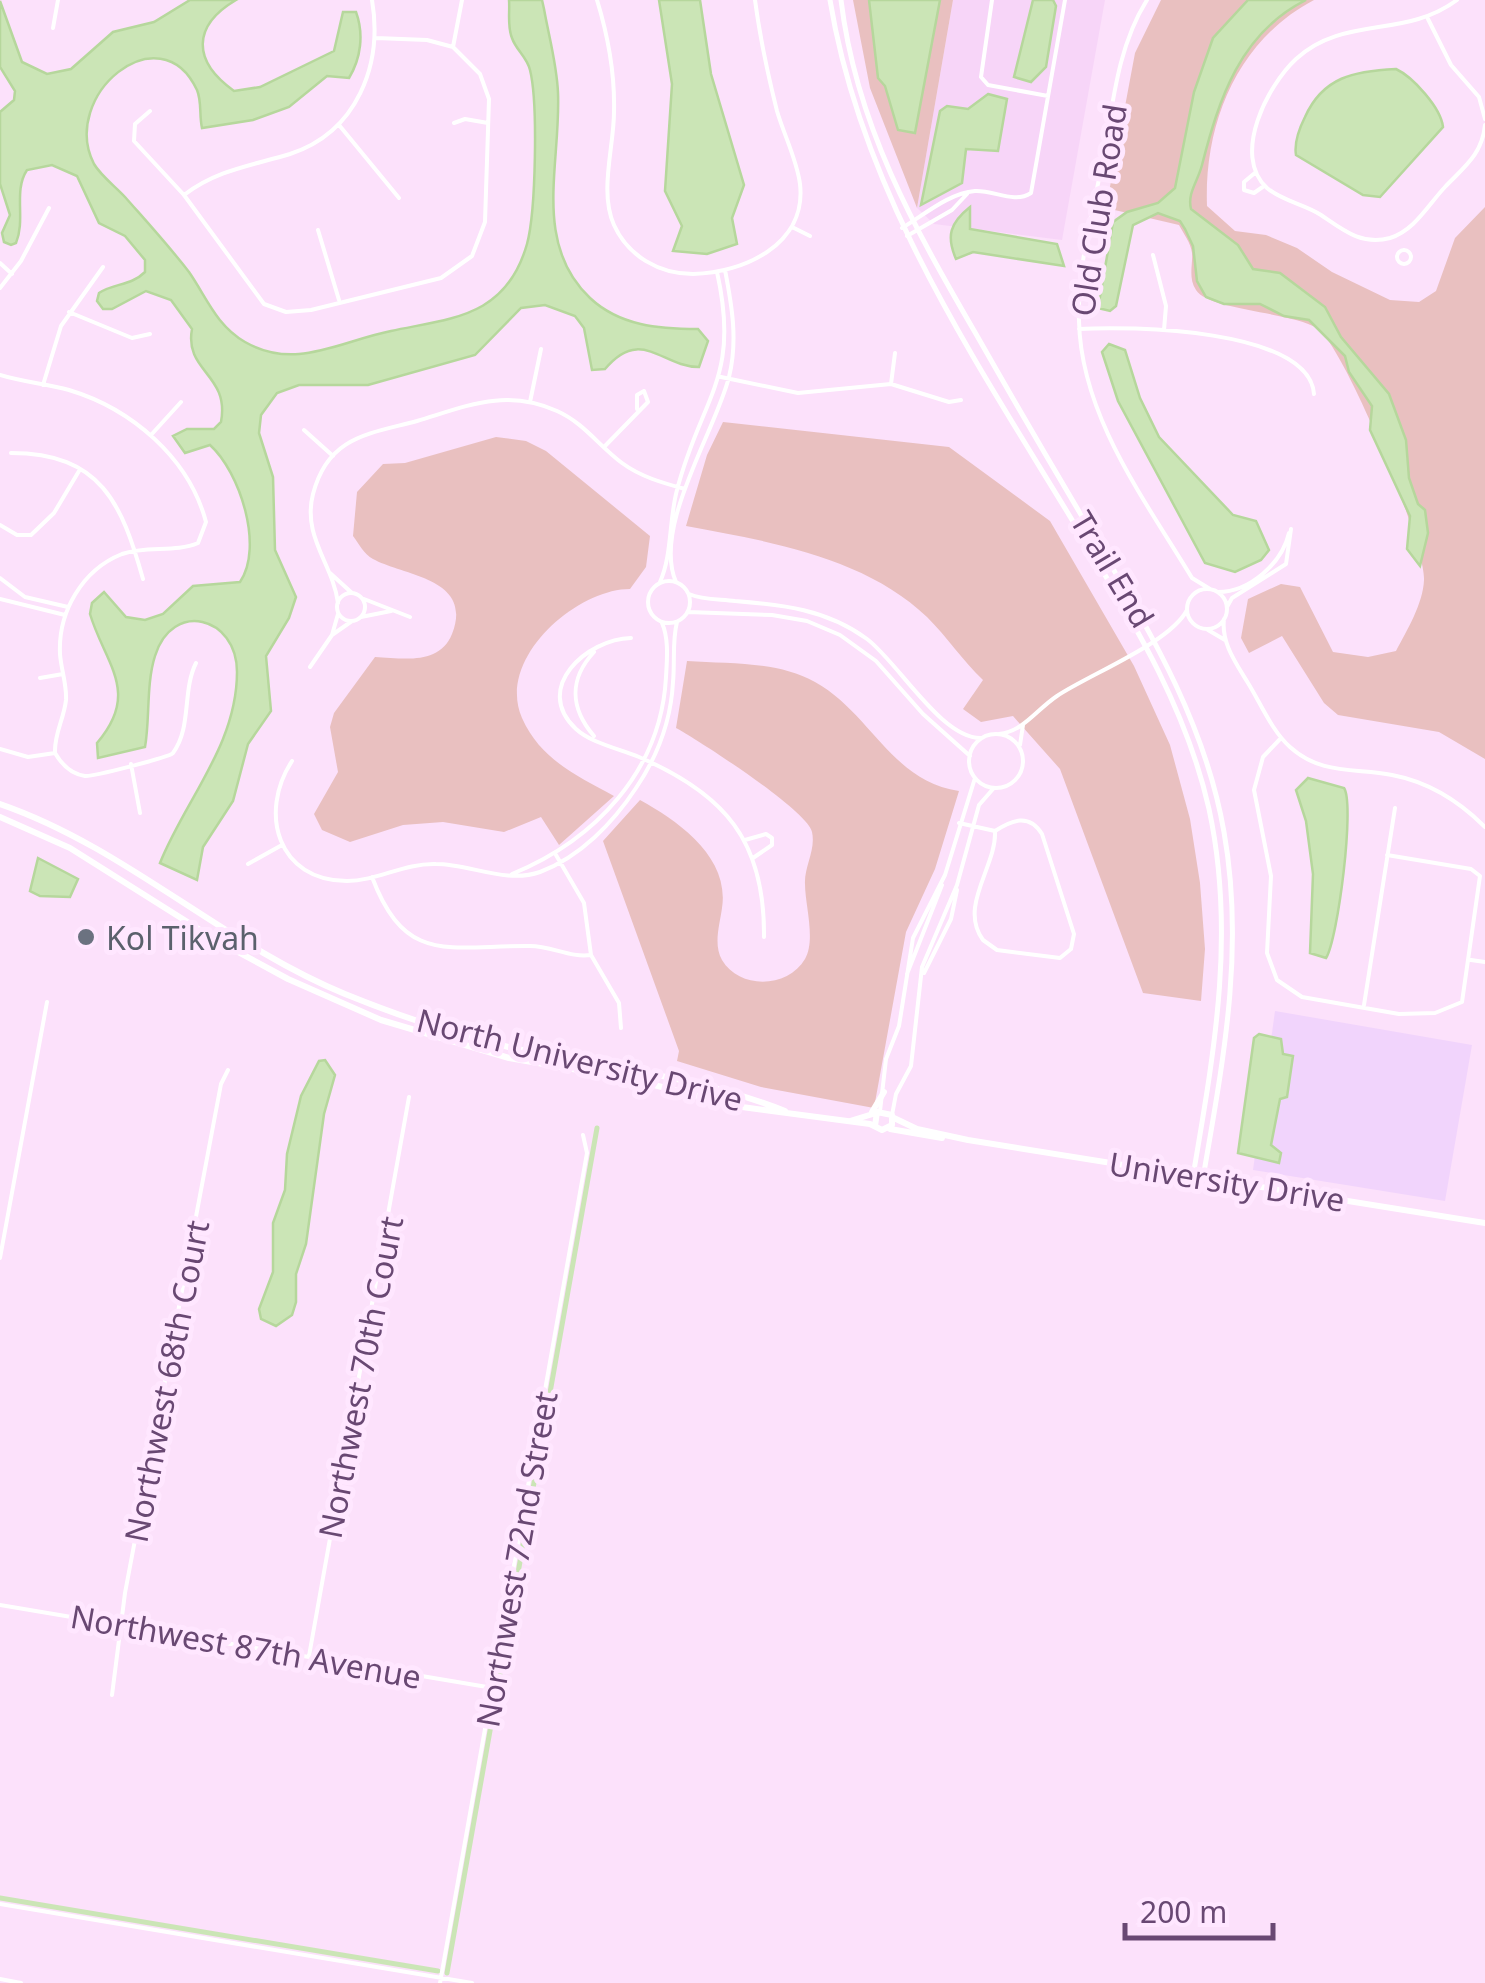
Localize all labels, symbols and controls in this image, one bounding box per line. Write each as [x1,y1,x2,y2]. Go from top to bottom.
street label: Old Club Road [1060,101,1136,319]
street label: Trail End [1061,503,1165,635]
place label: Kol Tikvah [106,916,259,959]
marker: Kol Tikvah [75,926,97,948]
street label: North University Drive [413,998,747,1120]
street label: University Drive [1106,1141,1348,1221]
street label: Northwest 70th Court [308,1212,412,1542]
street label: Northwest 68th Court [114,1216,218,1546]
street label: Northwest 72nd Street [465,1388,567,1730]
street label: Northwest 87th Avenue [67,1594,425,1698]
scale bar [1125,1878,1272,1940]
text: 200 m [1140,1891,1227,1932]

